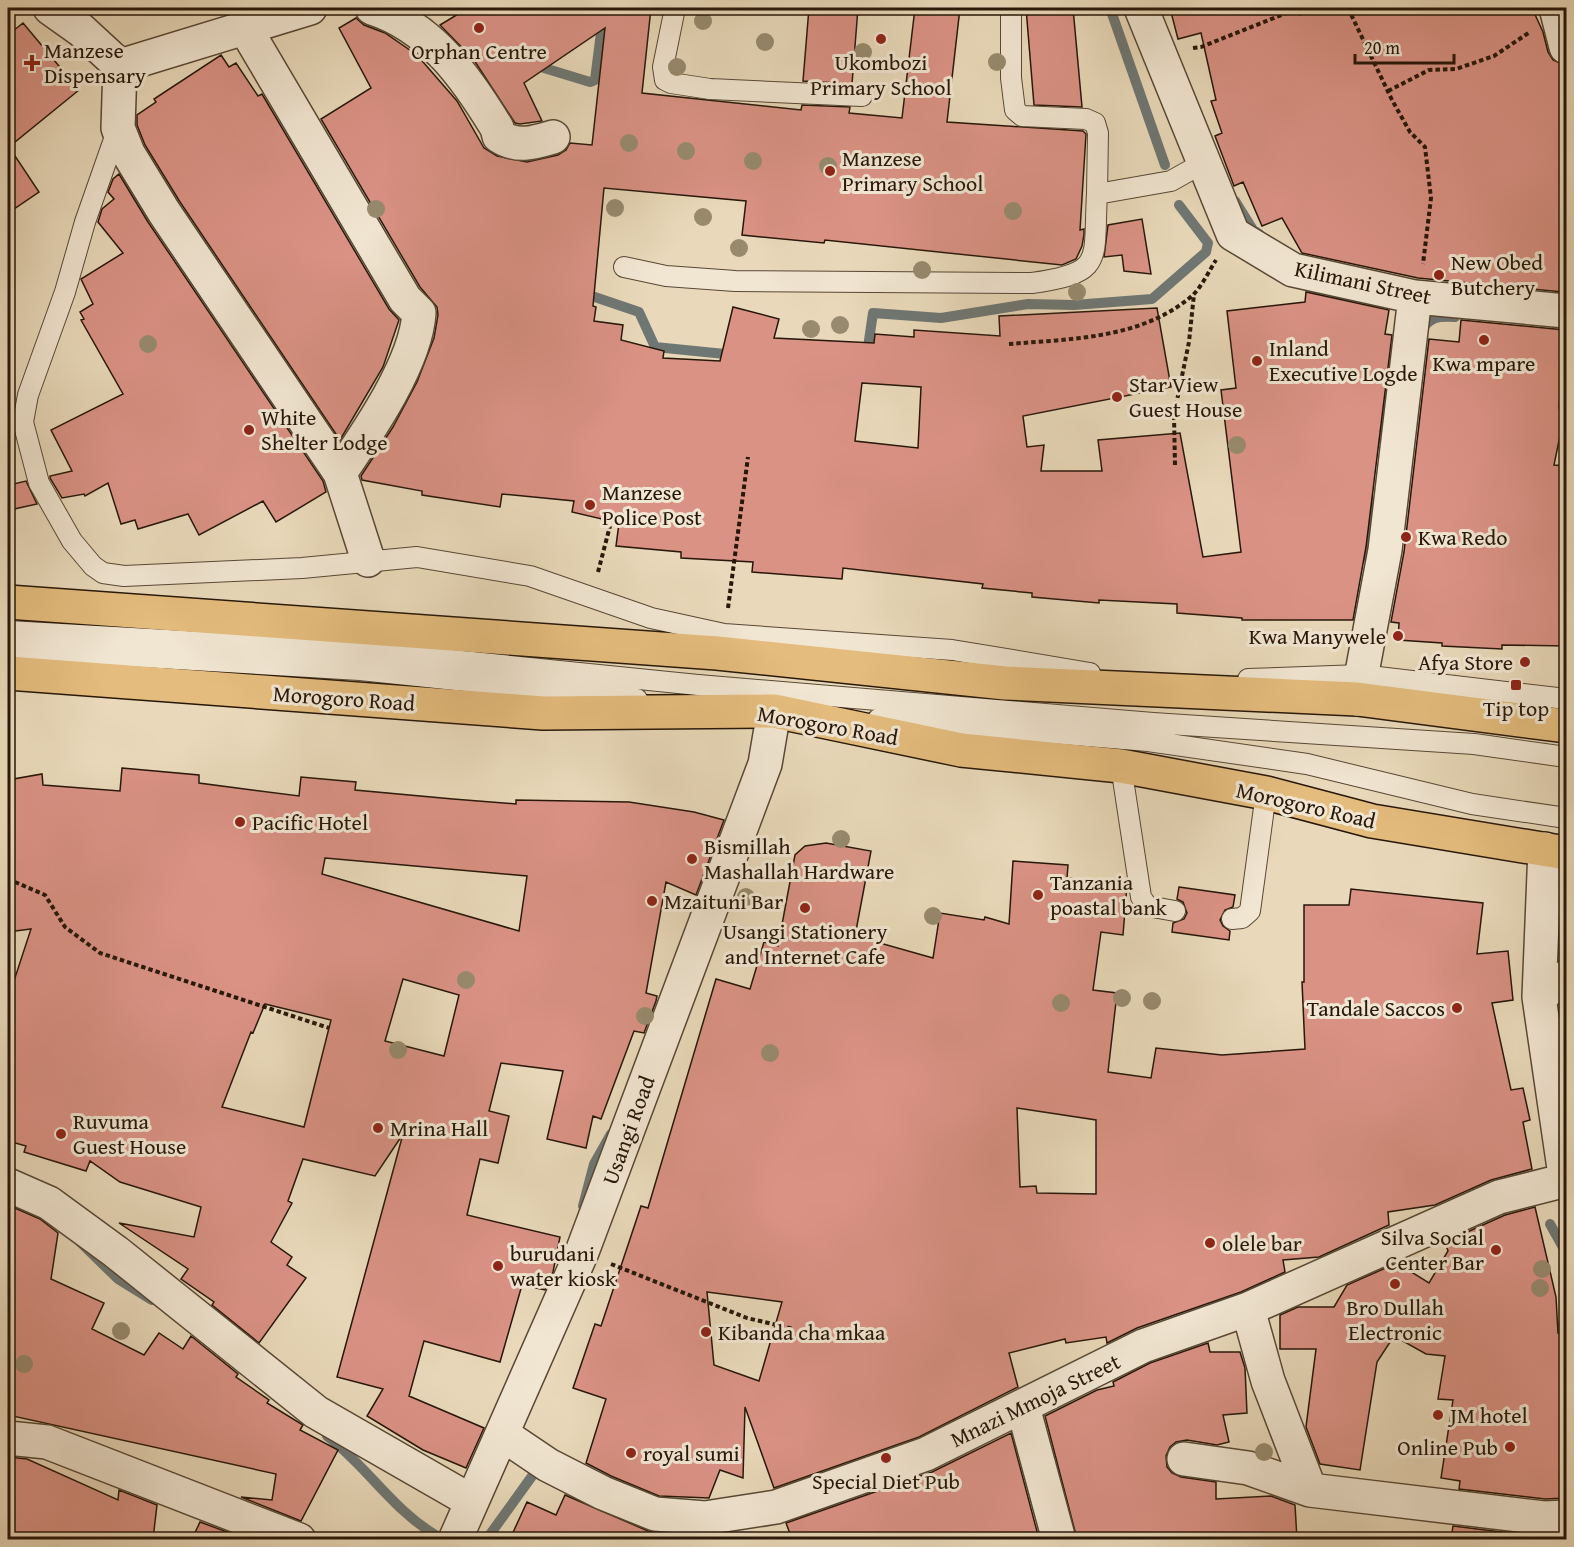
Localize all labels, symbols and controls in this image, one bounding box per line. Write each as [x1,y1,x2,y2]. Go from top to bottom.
marker: Orphan Centre [472,21,486,35]
scale bar [1355,27,1454,65]
marker: Ukombozi Primary School [874,32,888,46]
place label: Manzese Dispensary [44,34,146,91]
text: 20 m [1364,34,1400,61]
place label: Orphan Centre [411,35,547,67]
place label: Ukombozi Primary School [810,46,952,103]
marker: Manzese Dispensary [25,56,39,70]
place label: Manzese Primary School [842,142,983,199]
marker: Manzese Primary School [823,164,837,178]
place label: New Obed Butchery [1451,246,1543,303]
street label: Kilimani Street [1292,252,1435,312]
marker: New Obed Butchery [1432,268,1446,282]
place label: Inland Executive Logde [1269,332,1417,389]
marker: Kwa mpare [1477,333,1491,347]
place label: Kwa mpare [1433,347,1535,379]
marker: Inland Executive Logde [1250,354,1264,368]
place label: Star View Guest House [1129,368,1242,425]
marker: Star View Guest House [1110,390,1124,404]
place label: White Shelter Lodge [261,401,388,458]
marker: White Shelter Lodge [242,423,256,437]
place label: Manzese Police Post [602,476,702,533]
marker: Manzese Police Post [583,498,597,512]
place label: Kwa Redo [1418,521,1508,553]
marker: Kwa Redo [1399,530,1413,544]
place label: Kwa Manywele [1249,620,1386,652]
marker: Kwa Manywele [1391,629,1405,643]
place label: Afya Store [1418,646,1513,678]
marker: Afya Store [1518,655,1532,669]
street label: Morogoro Road [272,677,416,719]
marker: Tip top [1509,678,1523,692]
place label: Tip top [1483,692,1549,724]
street label: Morogoro Road [755,697,901,753]
street label: Morogoro Road [1233,773,1379,837]
place label: Pacific Hotel [252,806,368,838]
marker: Pacific Hotel [233,815,247,829]
place label: Bismillah Mashallah Hardware [704,830,894,887]
marker: Bismillah Mashallah Hardware [685,852,699,866]
place label: Tanzania poastal bank [1050,866,1168,923]
place label: Mzaituni Bar [664,885,783,917]
marker: Tanzania poastal bank [1031,888,1045,902]
marker: Mzaituni Bar [645,894,659,908]
marker: Usangi Stationery and Internet Cafe [798,901,812,915]
place label: Usangi Stationery and Internet Cafe [723,915,887,972]
place label: Tandale Saccos [1307,992,1445,1024]
marker: Tandale Saccos [1450,1001,1464,1015]
street label: Usangi Road [593,1071,663,1189]
place label: Ruvuma Guest House [73,1105,186,1162]
place label: Mrina Hall [390,1112,488,1144]
marker: Mrina Hall [371,1121,385,1135]
marker: Ruvuma Guest House [54,1127,68,1141]
place label: Silva Social Center Bar [1381,1221,1484,1278]
place label: olele bar [1222,1227,1302,1259]
marker: olele bar [1203,1236,1217,1250]
place label: burudani water kiosk [510,1237,617,1294]
marker: Silva Social Center Bar [1489,1243,1503,1257]
marker: burudani water kiosk [491,1259,505,1273]
marker: Bro Dullah Electronic [1388,1277,1402,1291]
place label: Bro Dullah Electronic [1346,1291,1444,1348]
place label: Kibanda cha mkaa [718,1316,886,1348]
marker: Kibanda cha mkaa [699,1325,713,1339]
street label: Mnazi Mmoja Street [945,1345,1126,1455]
place label: JM hotel [1447,1399,1528,1431]
marker: JM hotel [1431,1408,1445,1422]
place label: Online Pub [1397,1431,1498,1463]
place label: royal sumi [643,1437,740,1469]
marker: Online Pub [1503,1440,1517,1454]
marker: royal sumi [624,1446,638,1460]
marker: Special Diet Pub [879,1451,893,1465]
place label: Special Diet Pub [812,1465,960,1497]

